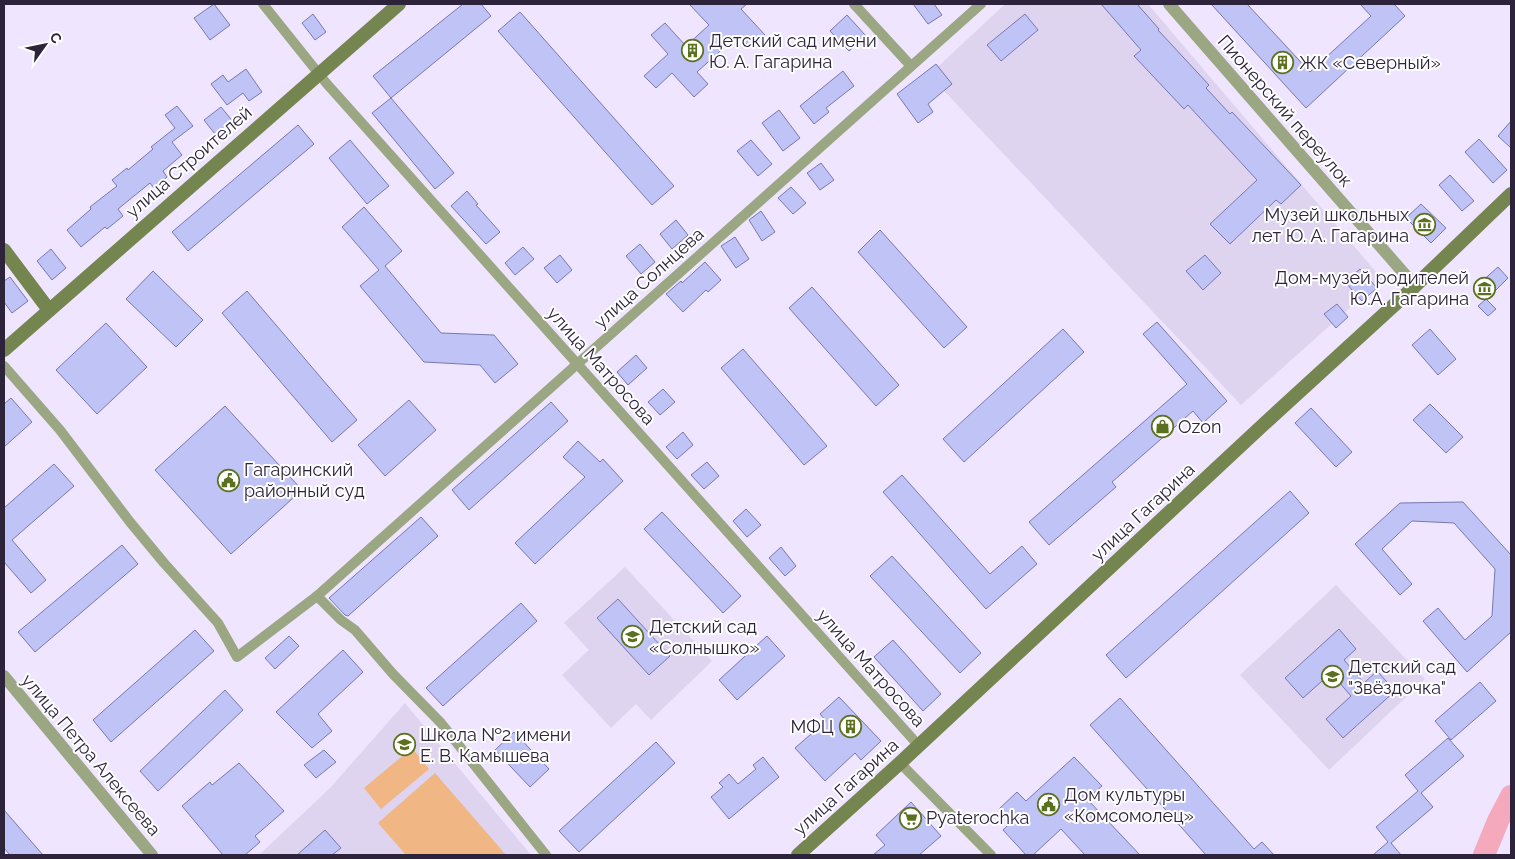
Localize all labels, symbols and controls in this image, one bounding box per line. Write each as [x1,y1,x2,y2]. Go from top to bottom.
north arrow [20,20,70,70]
text: С [47,30,65,47]
place label: Детский сад имени Ю. А. Гагарина [709,30,877,72]
street label: Пионерский переулок [1214,31,1357,191]
building icon: Детский сад имени Ю. А. Гагарина [681,39,705,63]
building icon: ЖК «Северный» [1271,51,1295,75]
place label: ЖК «Северный» [1299,52,1441,73]
street label: улица Строителей [122,101,256,222]
place label: Музей школьных лет Ю. А. Гагарина [1252,204,1409,246]
museum icon: Музей школьных лет Ю. А. Гагарина [1413,213,1437,237]
street label: улица Солнцева [590,223,708,332]
place label: Дом-музей родителей Ю.А. Гагарина [1274,267,1469,309]
museum icon: Дом-музей родителей Ю.А. Гагарина [1473,276,1497,300]
street label: улица Матросова [543,302,660,429]
shop icon: Ozon [1150,415,1174,439]
place label: Ozon [1178,416,1221,437]
street label: улица Гагарина [1087,458,1199,565]
place label: Гагаринский районный суд [244,459,365,501]
public building icon: Гагаринский районный суд [216,468,240,492]
street label: улица Матросова [813,604,930,731]
place label: Детский сад «Солнышко» [649,616,760,658]
school or university icon: Детский сад «Солнышко» [621,625,645,649]
place label: Детский сад "Звёздочка" [1348,656,1456,698]
school or university icon: Детский сад "Звёздочка" [1320,665,1344,689]
street label: улица Петра Алексеева [18,670,165,840]
building icon: МФЦ [838,715,862,739]
place label: МФЦ [790,716,834,737]
place label: Школа №2 имени Е. В. Камышева [420,724,571,766]
school or university icon: Школа №2 имени Е. В. Камышева [392,733,416,757]
street label: улица Гагарина [789,734,902,839]
place label: Дом культуры «Комсомолец» [1064,784,1194,826]
public building icon: Дом культуры «Комсомолец» [1036,793,1060,817]
supermarket icon: Pyaterochka [898,806,922,830]
place label: Pyaterochka [926,807,1029,828]

